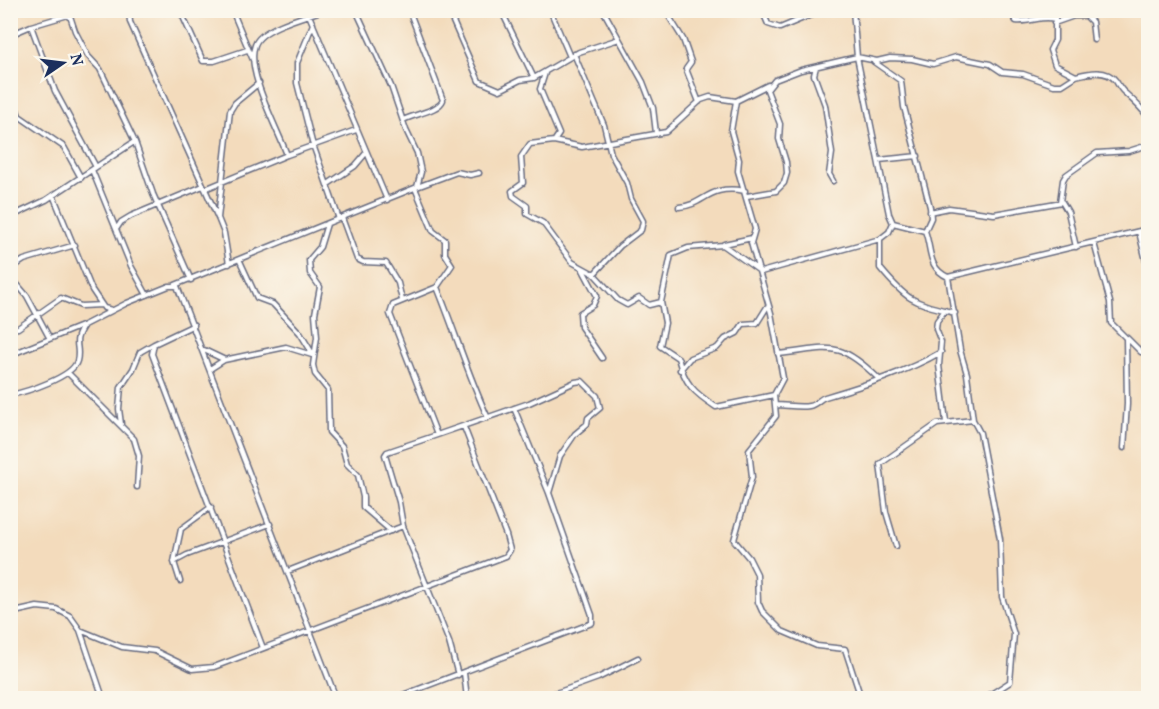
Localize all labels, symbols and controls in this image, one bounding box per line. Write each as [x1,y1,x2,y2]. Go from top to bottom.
north arrow [33,33,93,93]
text: N [64,52,88,69]

